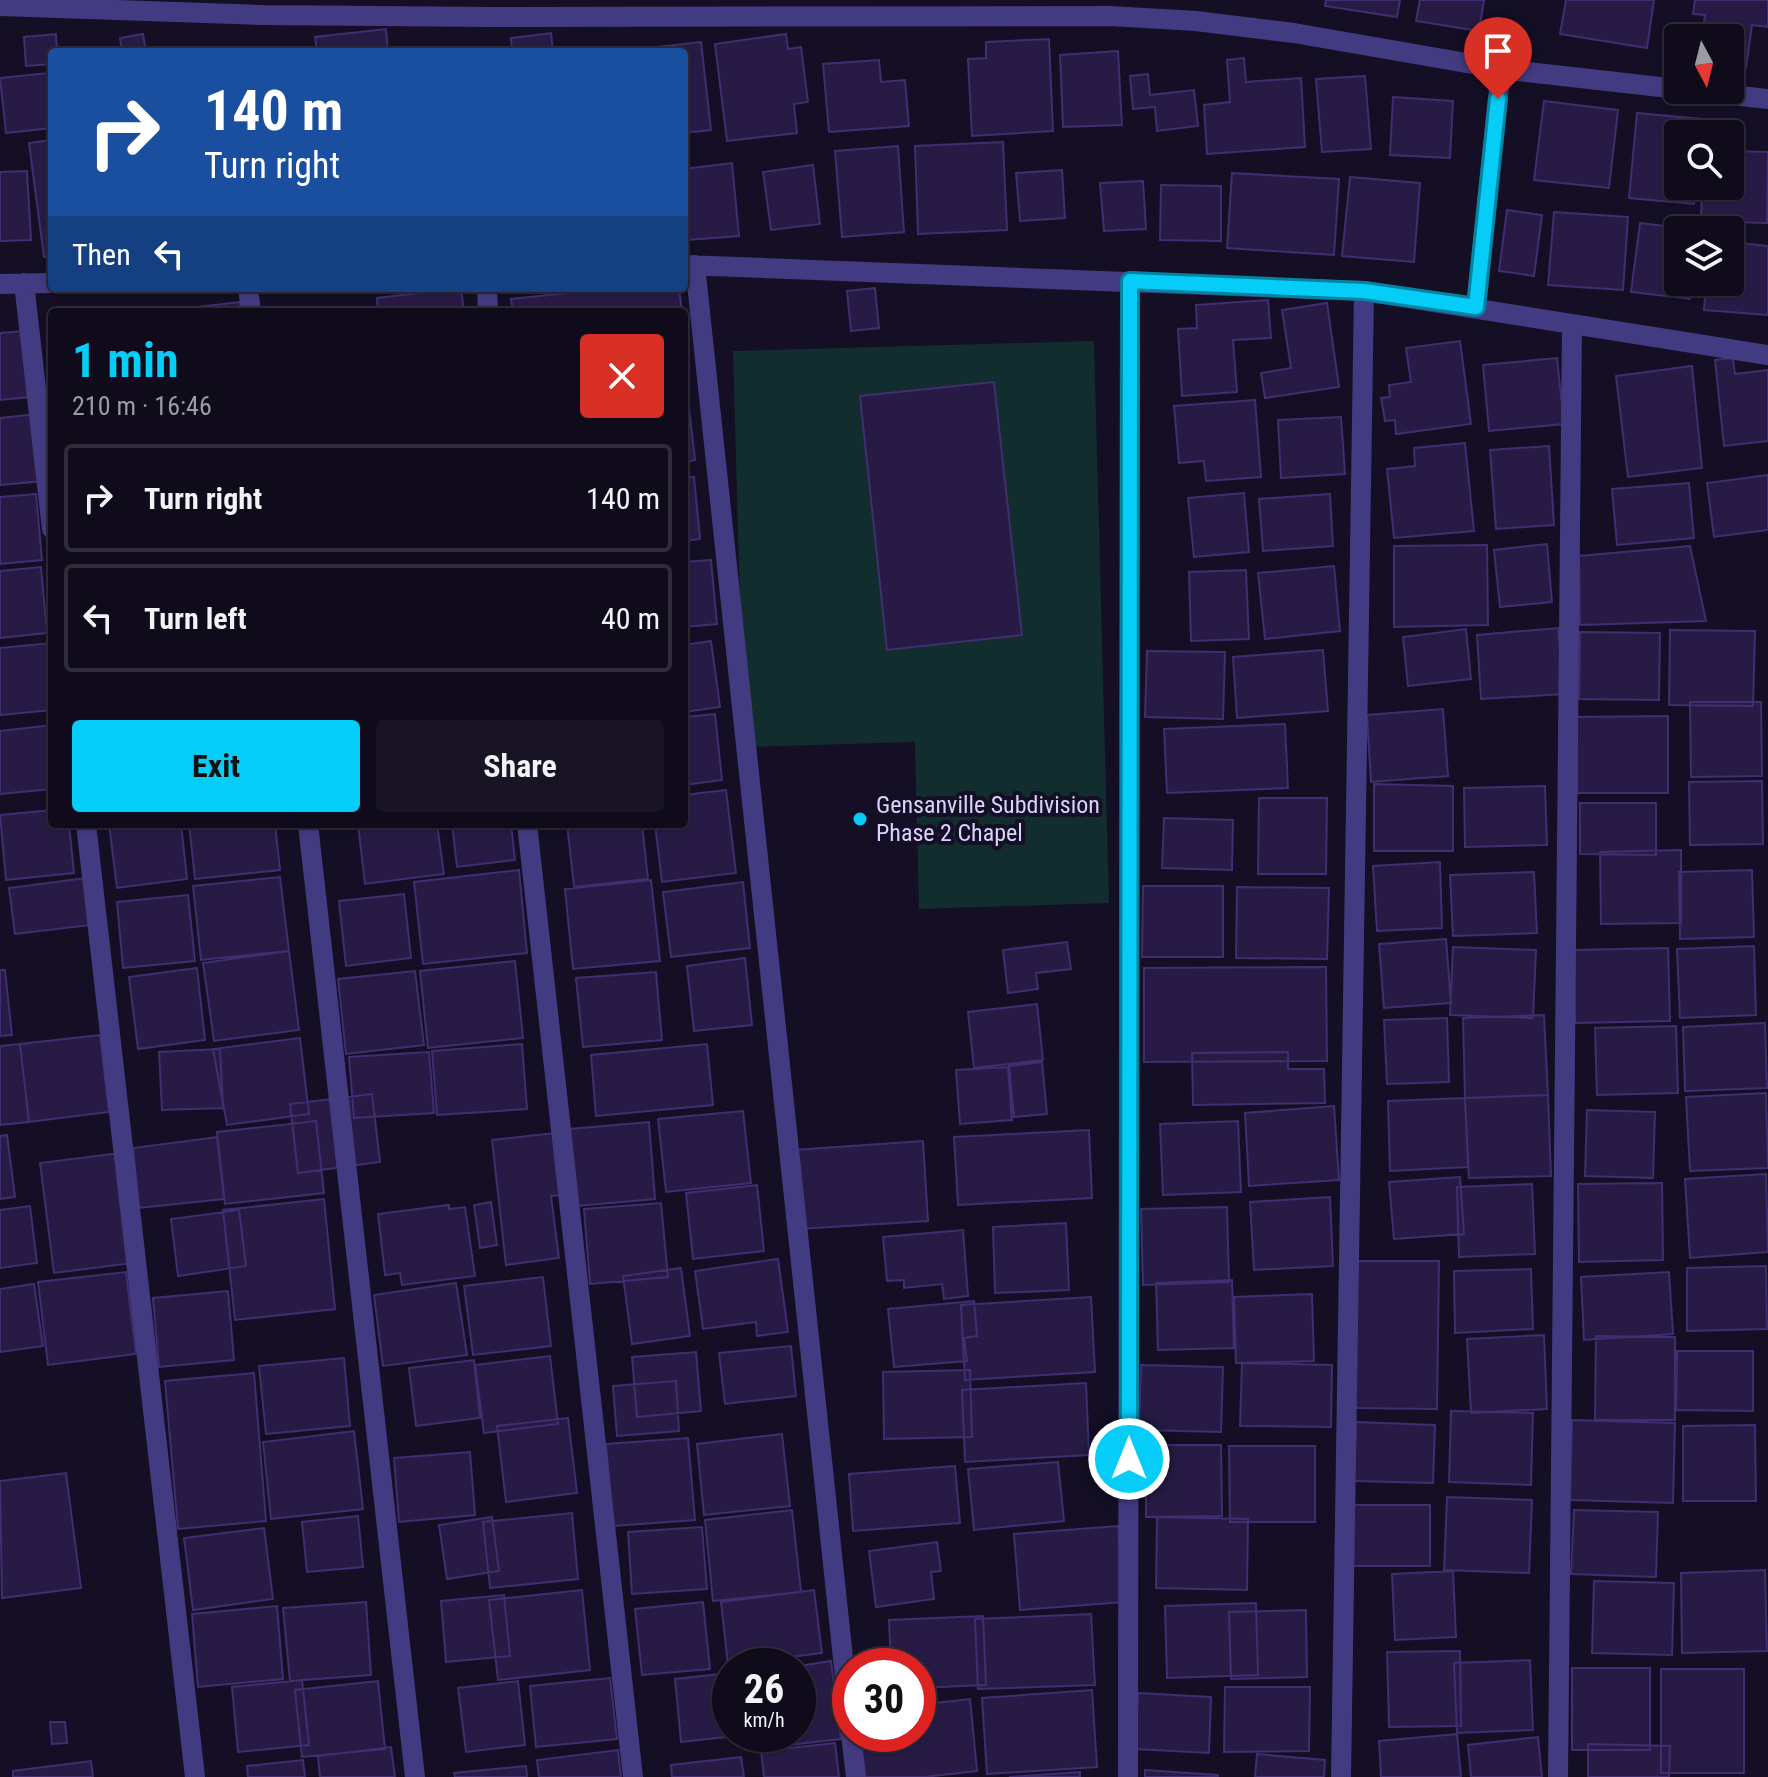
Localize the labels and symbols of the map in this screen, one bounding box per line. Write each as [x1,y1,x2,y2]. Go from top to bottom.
pin [1464,17,1532,99]
north arrow [1664,24,1744,104]
place label: Gensanville Subdivision Phase 2 Chapel [876,791,1100,847]
marker: Gensanville Subdivision Phase 2 Chapel [851,810,869,828]
position arrow [1087,1417,1171,1501]
speed limit sign: 30 [832,1648,936,1752]

